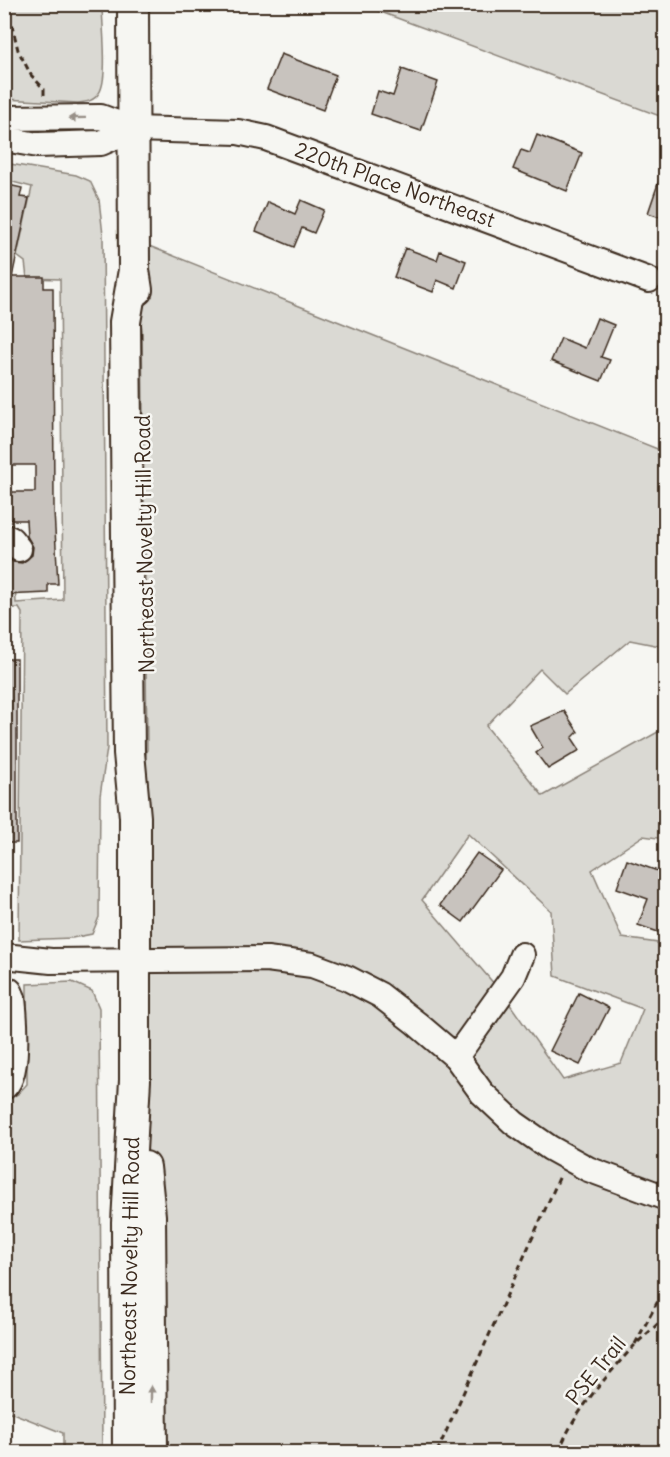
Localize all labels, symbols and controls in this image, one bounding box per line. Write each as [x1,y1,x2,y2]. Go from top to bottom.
one-way arrow [67,113,86,122]
street label: 220th Place Northeast [292,136,499,233]
street label: Northeast Novelty Hill Road [129,414,160,674]
street label: Northeast Novelty Hill Road [114,1136,145,1396]
street label: PSE Trail [560,1331,632,1411]
one-way arrow [146,1385,156,1404]

